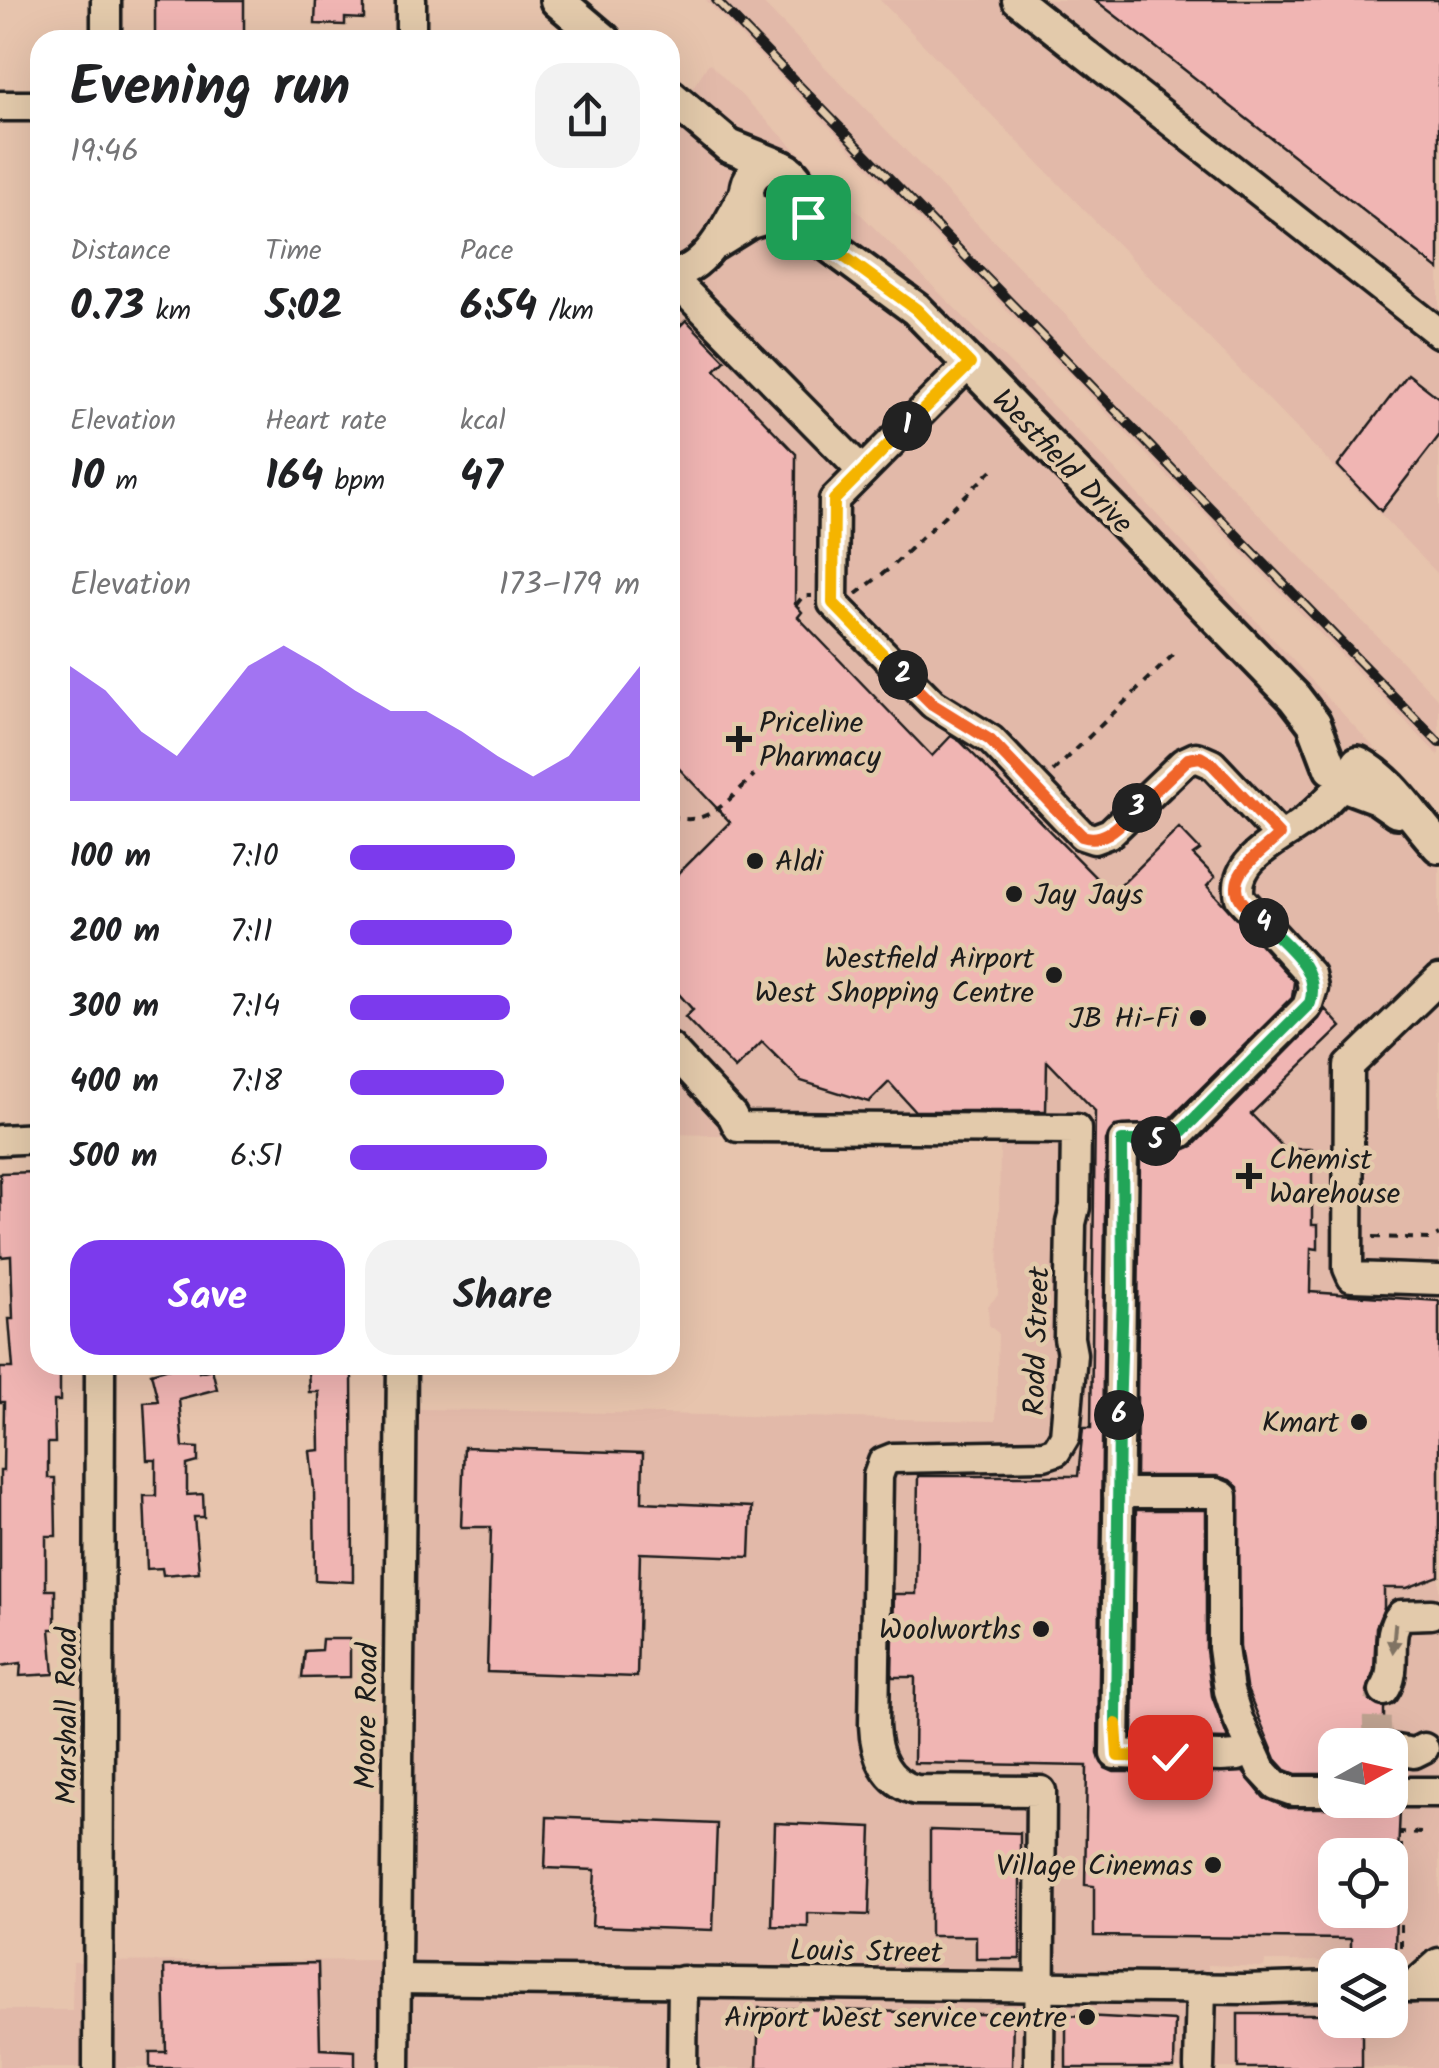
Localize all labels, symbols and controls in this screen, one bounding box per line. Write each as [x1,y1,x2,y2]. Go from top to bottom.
text: Evening run [70,46,350,133]
button: share [535,63,640,168]
text: 19:46 [70,127,139,178]
pin [766,175,851,260]
icon: arrive [781,190,836,245]
text: Distance [70,229,171,274]
text: Time [265,229,322,274]
text: Pace [460,229,513,274]
text: 0.73 [70,274,144,341]
text: 5:02 [265,274,343,341]
text: 6:54 [460,274,537,341]
text: km [144,289,191,334]
text: /km [537,289,594,334]
street label: Westfield Drive [979,378,1144,547]
text: Elevation [70,399,176,444]
text: Heart rate [265,399,387,444]
text: kcal [460,399,506,444]
pin: 1 [882,401,932,451]
text: 1 [903,403,911,448]
text: 10 [70,444,104,511]
text: 164 [265,444,323,511]
text: 47 [460,444,503,511]
text: m [104,459,138,504]
text: bpm [323,459,385,504]
text: Elevation [70,560,191,611]
text: 173–179 m [499,560,640,611]
pin: 2 [878,650,928,700]
text: 2 [895,652,911,697]
place label: Priceline Pharmacy [759,700,882,782]
marker: Priceline Pharmacy [728,728,750,750]
pin: 3 [1112,783,1162,833]
text: 3 [1129,785,1145,830]
text: 100 m [70,832,151,883]
text: 7:10 [230,832,279,883]
place label: Aldi [775,839,825,887]
marker: Aldi [744,850,766,872]
place label: Jay Jays [1034,872,1143,920]
marker: Jay Jays [1003,883,1025,905]
pin: 4 [1239,898,1289,948]
text: 4 [1256,900,1272,945]
text: 200 m [70,907,160,958]
text: 7:11 [230,907,273,958]
place label: Westfield Airport West Shopping Centre [754,936,1034,1018]
marker: Westfield Airport West Shopping Centre [1043,964,1065,986]
text: 300 m [70,982,159,1033]
text: 7:14 [230,982,280,1033]
place label: JB Hi-Fi [1069,996,1180,1044]
marker: JB Hi-Fi [1187,1007,1209,1029]
text: 400 m [70,1057,159,1108]
text: 7:18 [230,1057,282,1108]
pin: 5 [1131,1116,1181,1166]
text: 5 [1149,1118,1163,1163]
text: 500 m [70,1132,158,1183]
text: 6:51 [230,1132,283,1183]
place label: Chemist Warehouse [1269,1137,1400,1219]
marker: Chemist Warehouse [1238,1165,1260,1187]
button: Save [70,1240,345,1355]
button: Share [365,1240,640,1355]
street label: Rodd Street [1011,1265,1065,1416]
pin: 6 [1094,1390,1144,1440]
text: 6 [1111,1392,1127,1437]
place label: Kmart [1262,1400,1339,1448]
marker: Kmart [1348,1411,1370,1433]
place label: Woolworths [879,1607,1021,1655]
marker: Woolworths [1030,1618,1052,1640]
one-way arrow [1386,1622,1402,1654]
street label: Marshall Road [44,1626,92,1805]
street label: Moore Road [343,1641,393,1790]
pin [1128,1715,1213,1800]
north arrow [1318,1728,1408,1818]
map controls [1318,1728,1408,2038]
icon: check [1143,1730,1198,1785]
button: locate [1318,1838,1408,1928]
place label: Village Cinemas [996,1843,1193,1891]
marker: Village Cinemas [1202,1854,1224,1876]
street label: Louis Street [789,1928,943,1978]
button: layers [1318,1948,1408,2038]
place label: Airport West service centre [724,1995,1067,2043]
marker: Airport West service centre [1076,2006,1098,2028]

